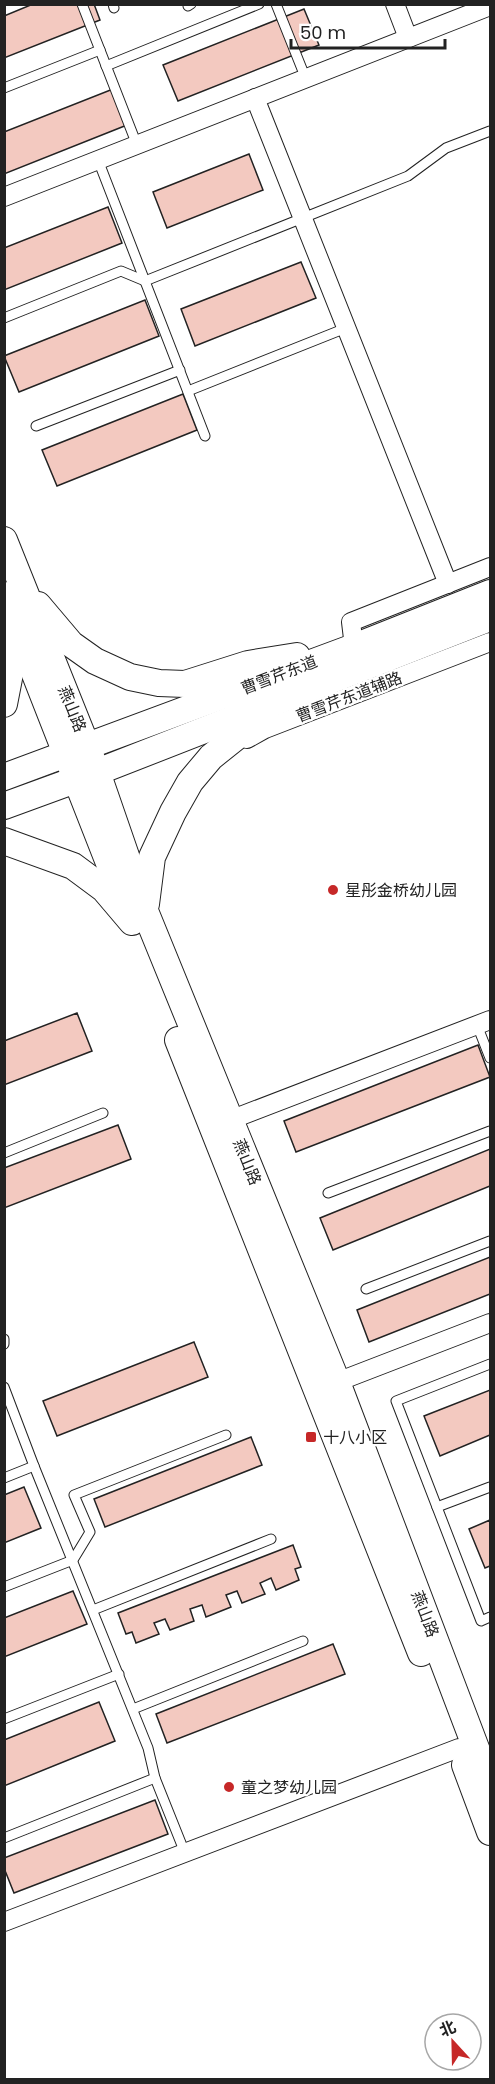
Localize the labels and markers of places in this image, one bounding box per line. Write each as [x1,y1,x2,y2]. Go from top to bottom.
place label: 星彤金桥幼儿园 [345,879,457,902]
marker: 星彤金桥幼儿园 [326,883,340,897]
place label: 十八小区 [323,1426,387,1449]
marker: 十八小区 [304,1430,318,1444]
place label: 童之梦幼儿园 [241,1776,337,1799]
marker: 童之梦幼儿园 [222,1780,236,1794]

